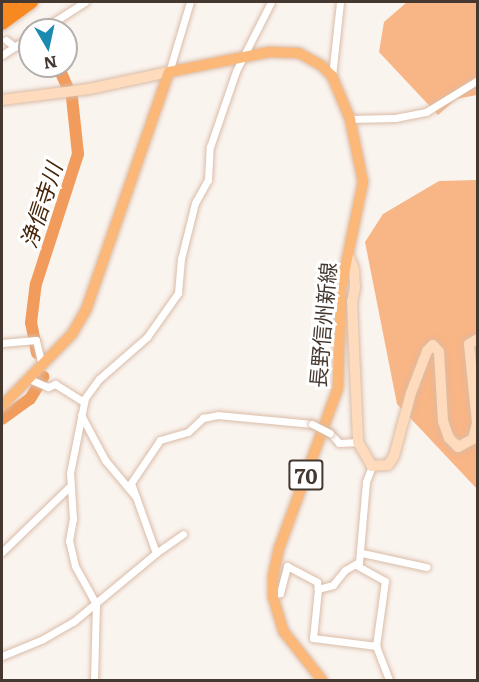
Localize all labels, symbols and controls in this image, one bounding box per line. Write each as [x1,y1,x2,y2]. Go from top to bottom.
north arrow [18,18,78,78]
text: N [42,51,59,77]
water label: 浄信寺川 [14,159,66,251]
street label: 長野信州新線 [304,261,340,389]
road number: 70 [288,458,324,492]

